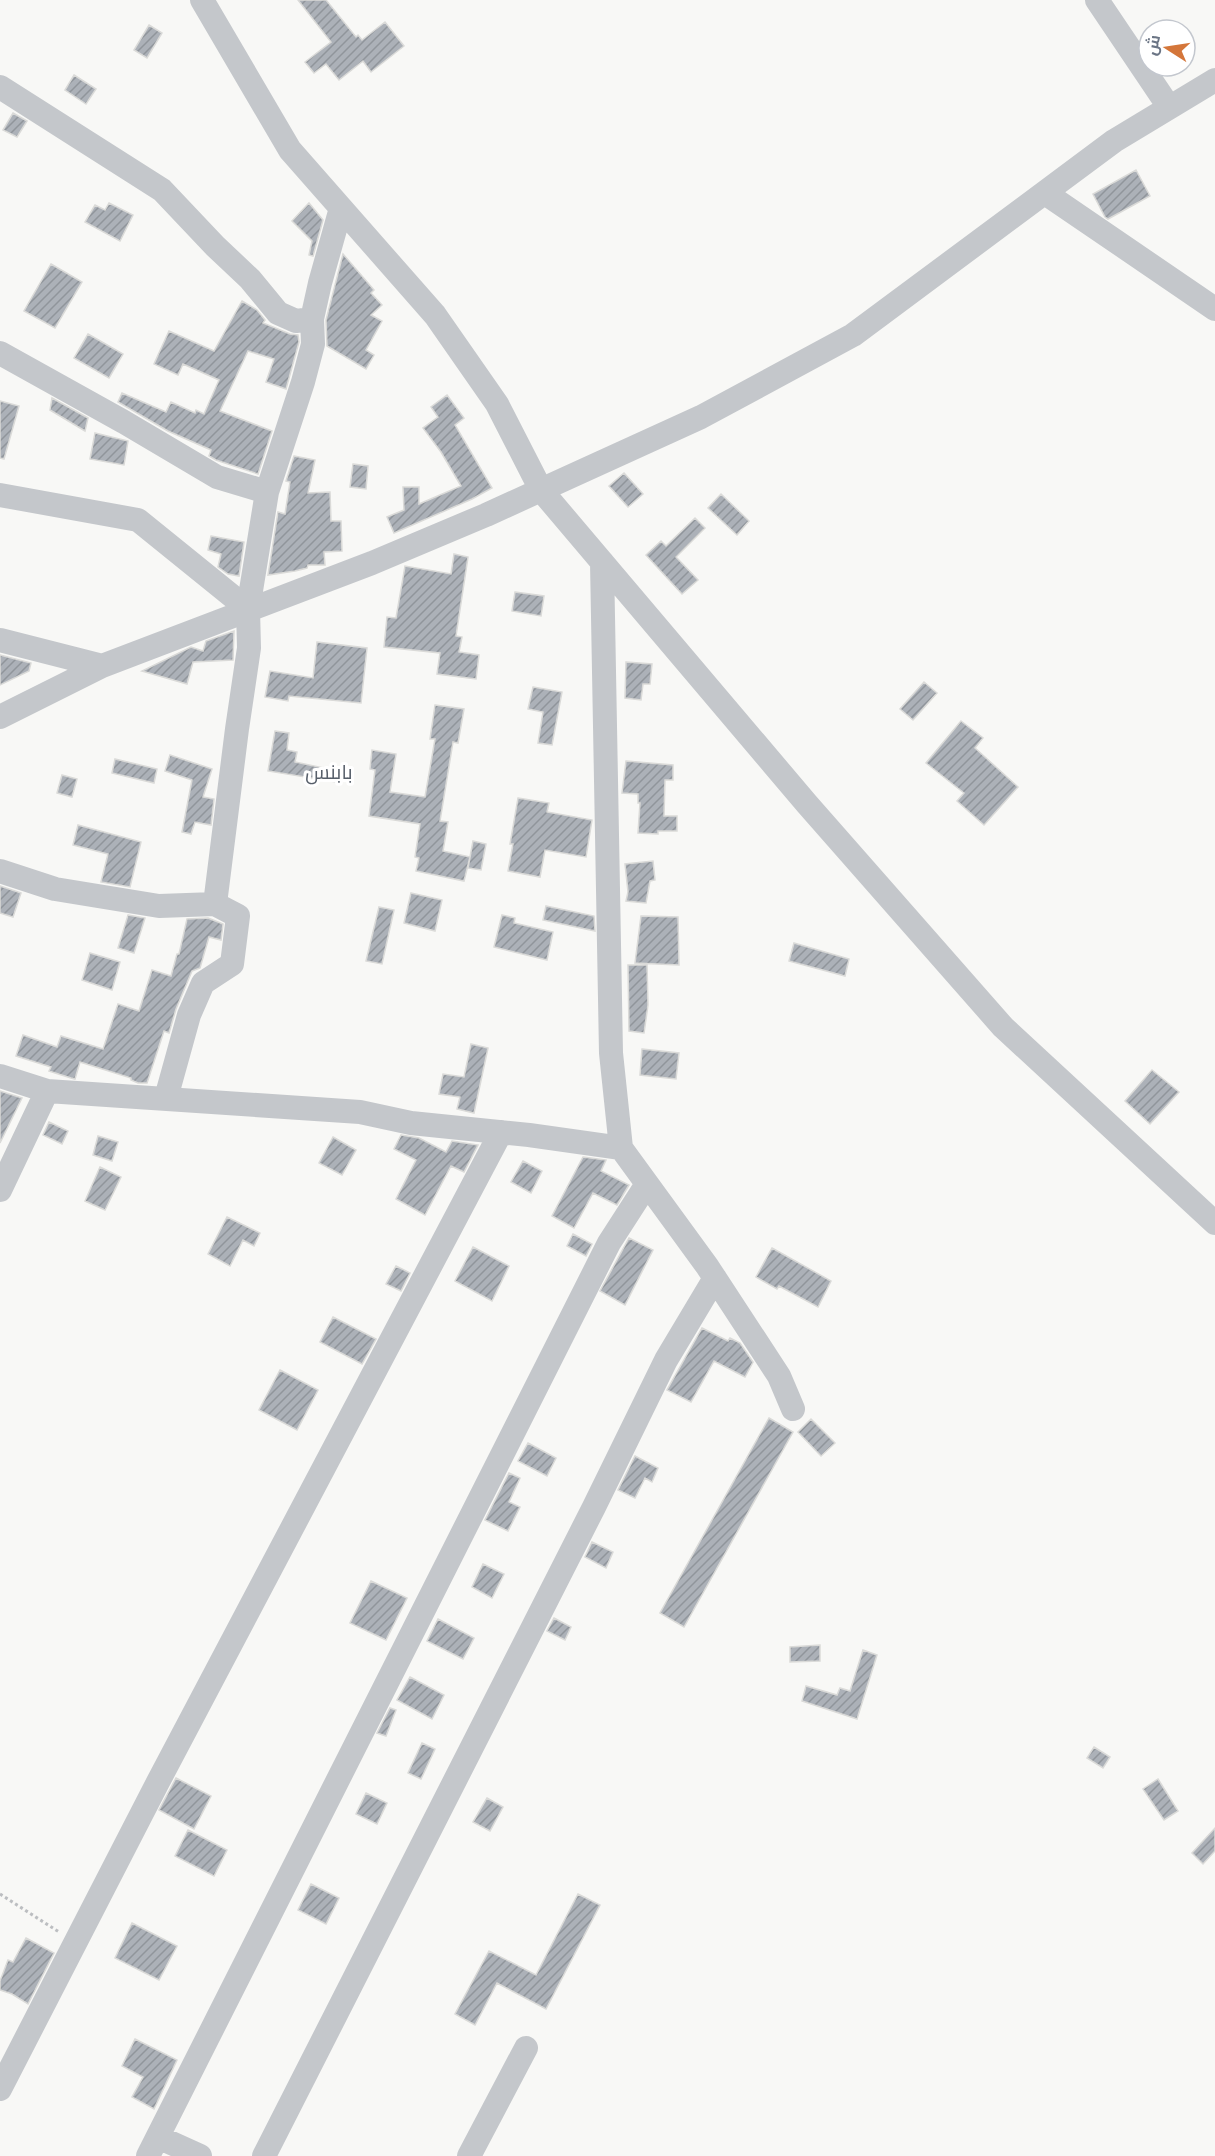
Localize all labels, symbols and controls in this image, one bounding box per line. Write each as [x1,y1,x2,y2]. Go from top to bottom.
north arrow [1137,18,1197,78]
text: ش [1141,33,1164,57]
district label: بابنس [305,760,353,785]

